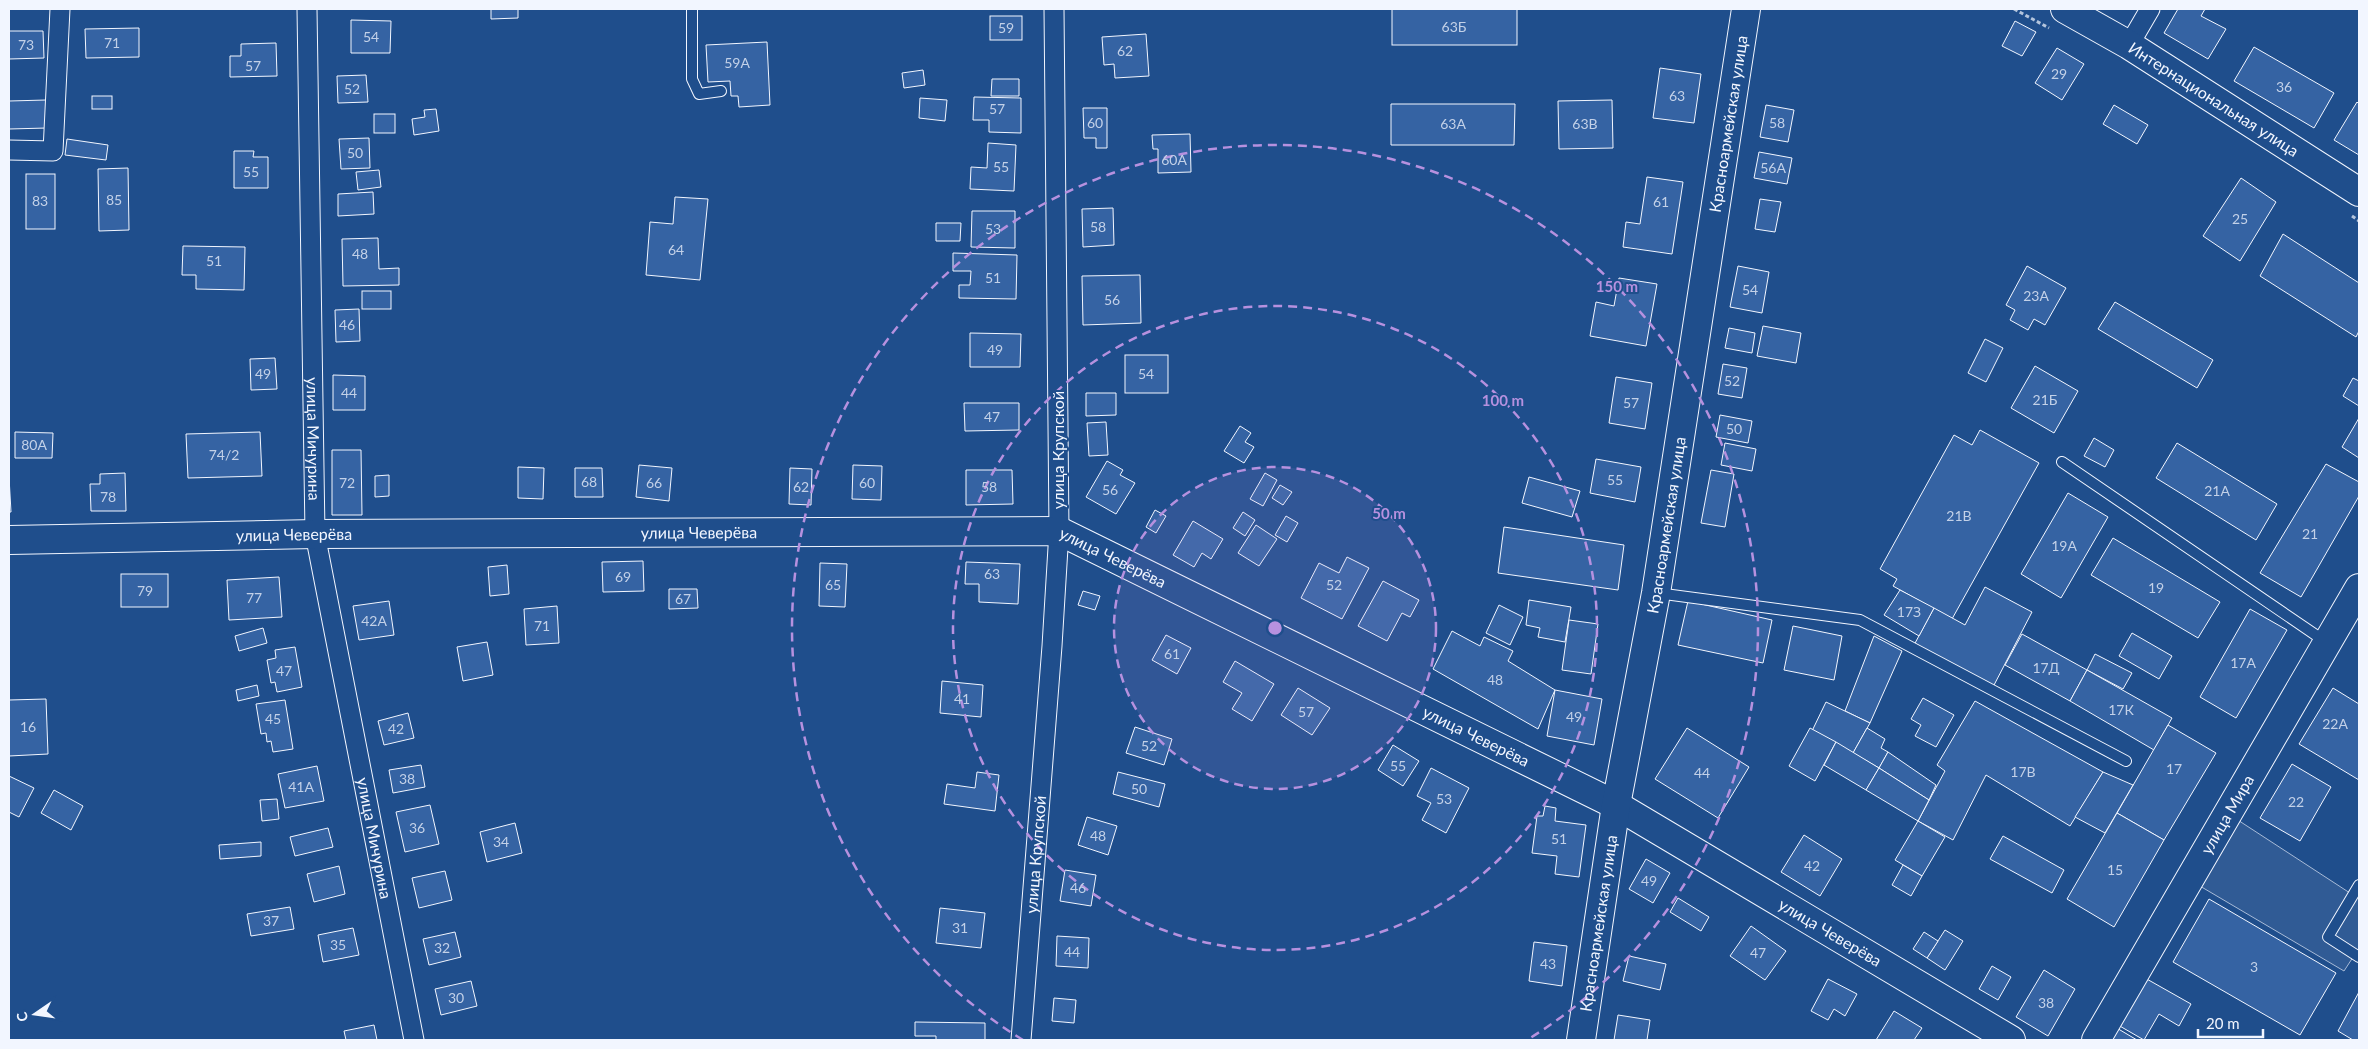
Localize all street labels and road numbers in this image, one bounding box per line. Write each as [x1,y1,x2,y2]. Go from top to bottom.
street label: Красноармейская улица [1705,34,1751,214]
street label: Интернациональная улица [2125,37,2303,160]
street label: улица Мичурина [304,377,324,501]
street label: улица Крупской [1048,391,1067,509]
street label: Красноармейская улица [1642,435,1689,615]
street label: улица Чеверёва [641,522,757,542]
street label: улица Чеверёва [1057,523,1169,591]
street label: улица Чеверёва [236,524,352,545]
street label: улица Чеверёва [1420,702,1533,770]
street label: улица Мира [2196,771,2257,857]
street label: улица Мичурина [354,776,396,900]
street label: улица Крупской [1021,795,1049,914]
street label: Красноармейская улица [1575,833,1620,1013]
street label: улица Чеверёва [1776,894,1885,970]

